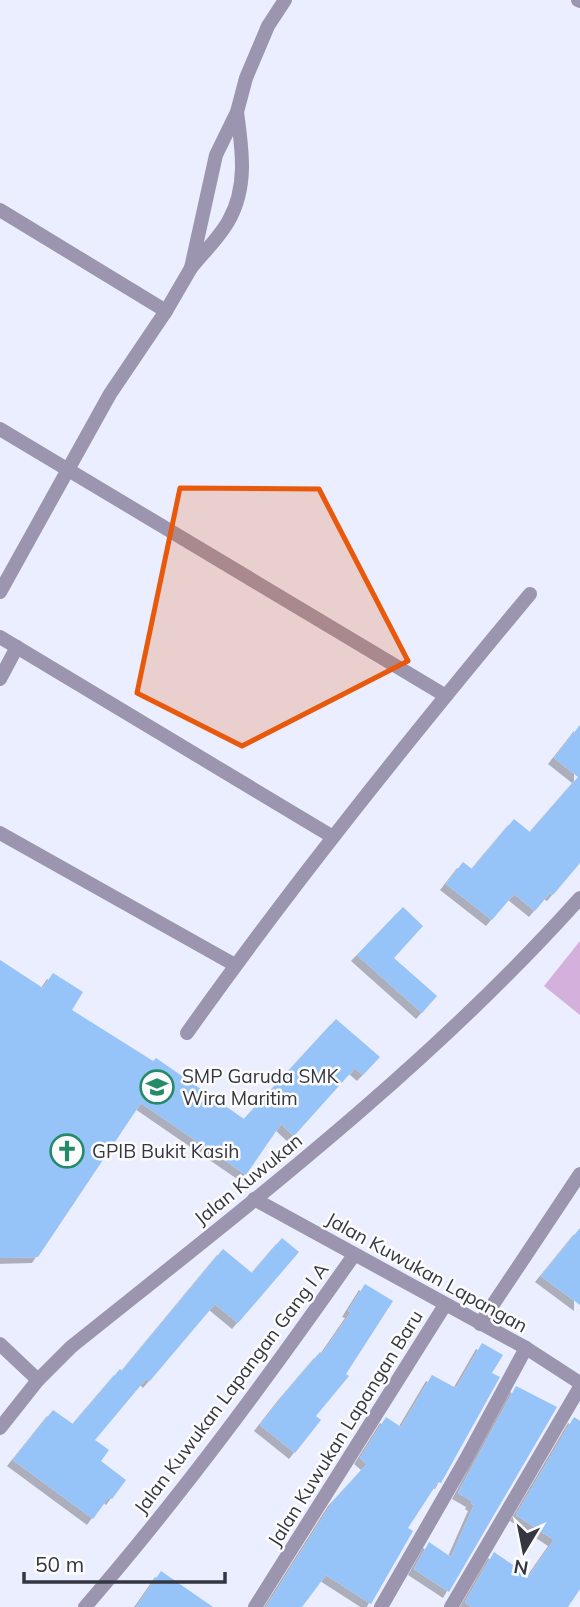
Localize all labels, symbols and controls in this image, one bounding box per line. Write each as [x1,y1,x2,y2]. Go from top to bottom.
place label: SMP Garuda SMK Wira Maritim [182,1064,340,1110]
school or university icon: SMP Garuda SMK Wira Maritim [138,1068,176,1106]
street label: Jalan Kuwukan [189,1128,307,1230]
church icon: GPIB Bukit Kasih [48,1132,86,1170]
place label: GPIB Bukit Kasih [92,1139,239,1163]
street label: Jalan Kuwukan Lapangan [322,1207,532,1337]
street label: Jalan Kuwukan Lapangan Gang I A [129,1258,333,1518]
street label: Jalan Kuwukan Lapangan Baru [262,1305,428,1551]
north arrow [489,1516,559,1586]
scale bar [24,1540,226,1584]
text: 50 m [35,1551,84,1577]
text: N [512,1555,530,1581]

